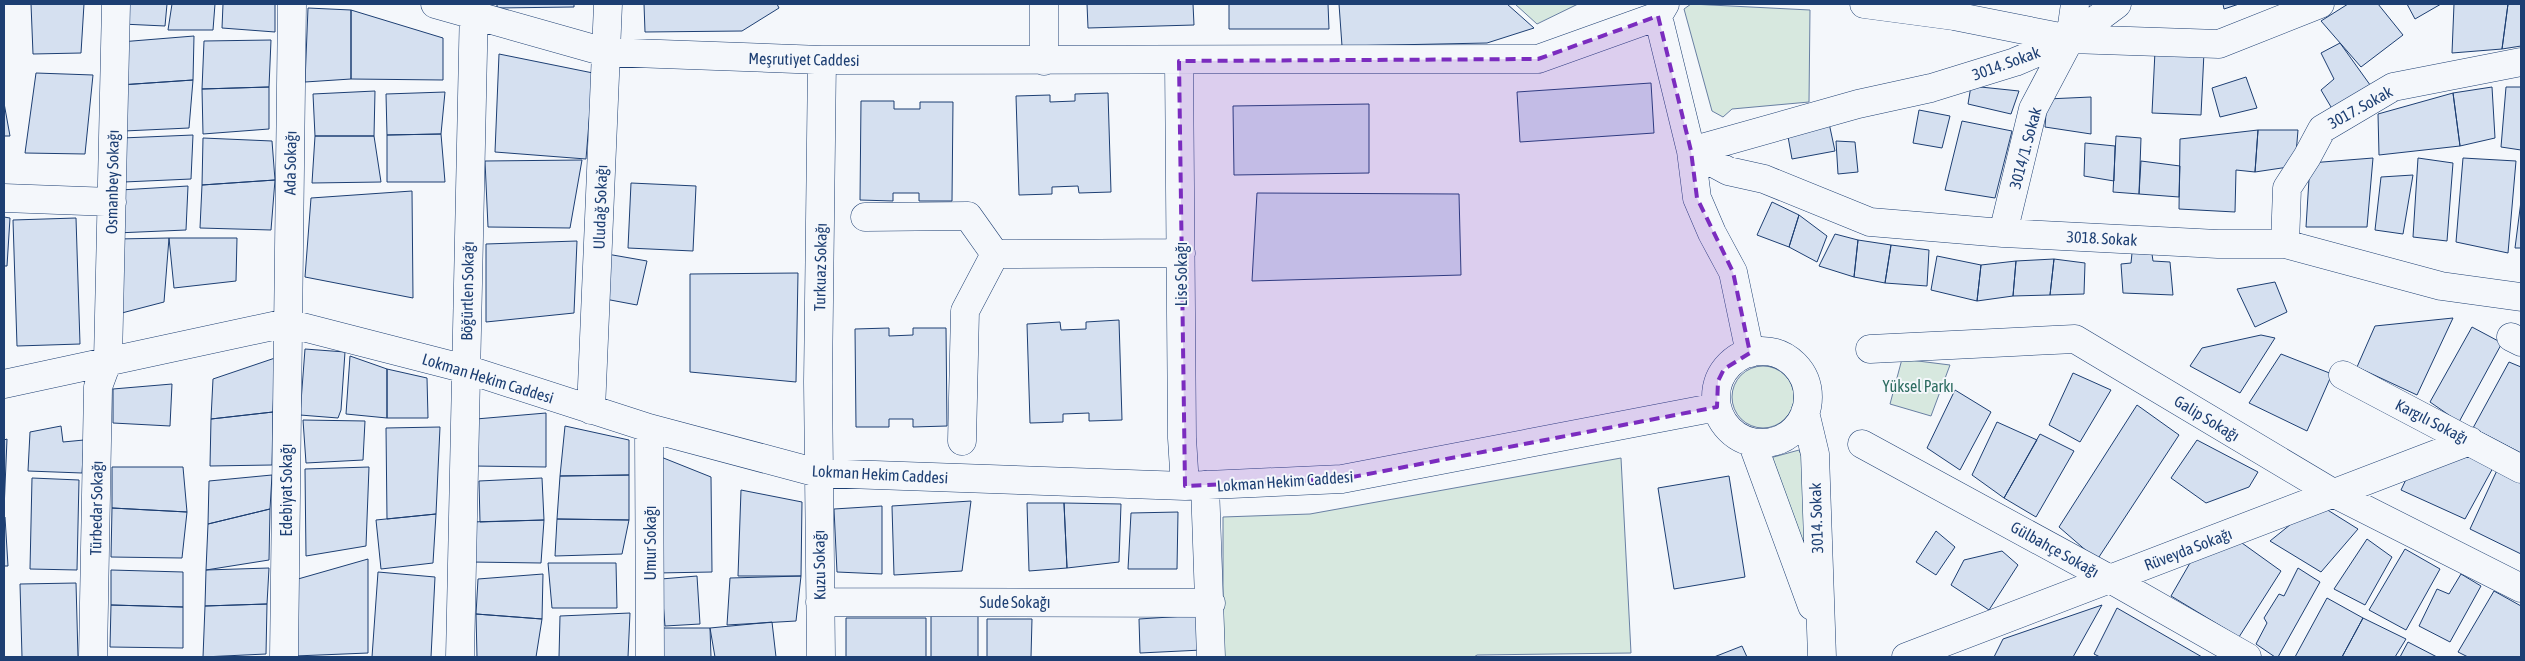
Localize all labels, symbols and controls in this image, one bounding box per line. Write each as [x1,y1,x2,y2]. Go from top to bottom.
street label: 3014. Sokak [1970,42,2042,84]
street label: Meşrutiyet Caddesi [748,49,860,70]
street label: 3017. Sokak [2325,82,2395,132]
street label: 3014/1. Sokak [2005,105,2045,191]
street label: Osmanbey Sokağı [102,130,123,234]
street label: Ada Sokağı [280,131,301,195]
street label: Uludağ Sokağı [590,164,611,250]
street label: Turkuaz Sokağı [810,223,831,311]
street label: 3018. Sokak [2066,227,2138,249]
street label: Böğürtlen Sokağı [457,241,478,341]
street label: Lise Sokağı [1172,242,1191,306]
street label: Lokman Hekim Caddesi [420,349,556,407]
park label: Yüksel Parkı [1882,377,1954,395]
street label: Galip Sokağı [2171,392,2243,445]
street label: Kargılı Sokağı [2392,395,2471,448]
street label: Edebiyat Sokağı [277,444,296,536]
street label: Türbedar Sokağı [86,461,107,555]
street label: Lokman Hekim Caddesi [811,461,949,487]
street label: Lokman Hekim Caddesi [1216,467,1354,495]
street label: 3014. Sokak [1806,482,1826,554]
street label: Umur Sokağı [641,506,660,580]
street label: Gülbahçe Sokağı [2007,517,2102,581]
street label: Rüveyda Sokağı [2142,524,2235,575]
street label: Kuzu Sokağı [809,530,830,600]
street label: Sude Sokağı [980,593,1050,612]

